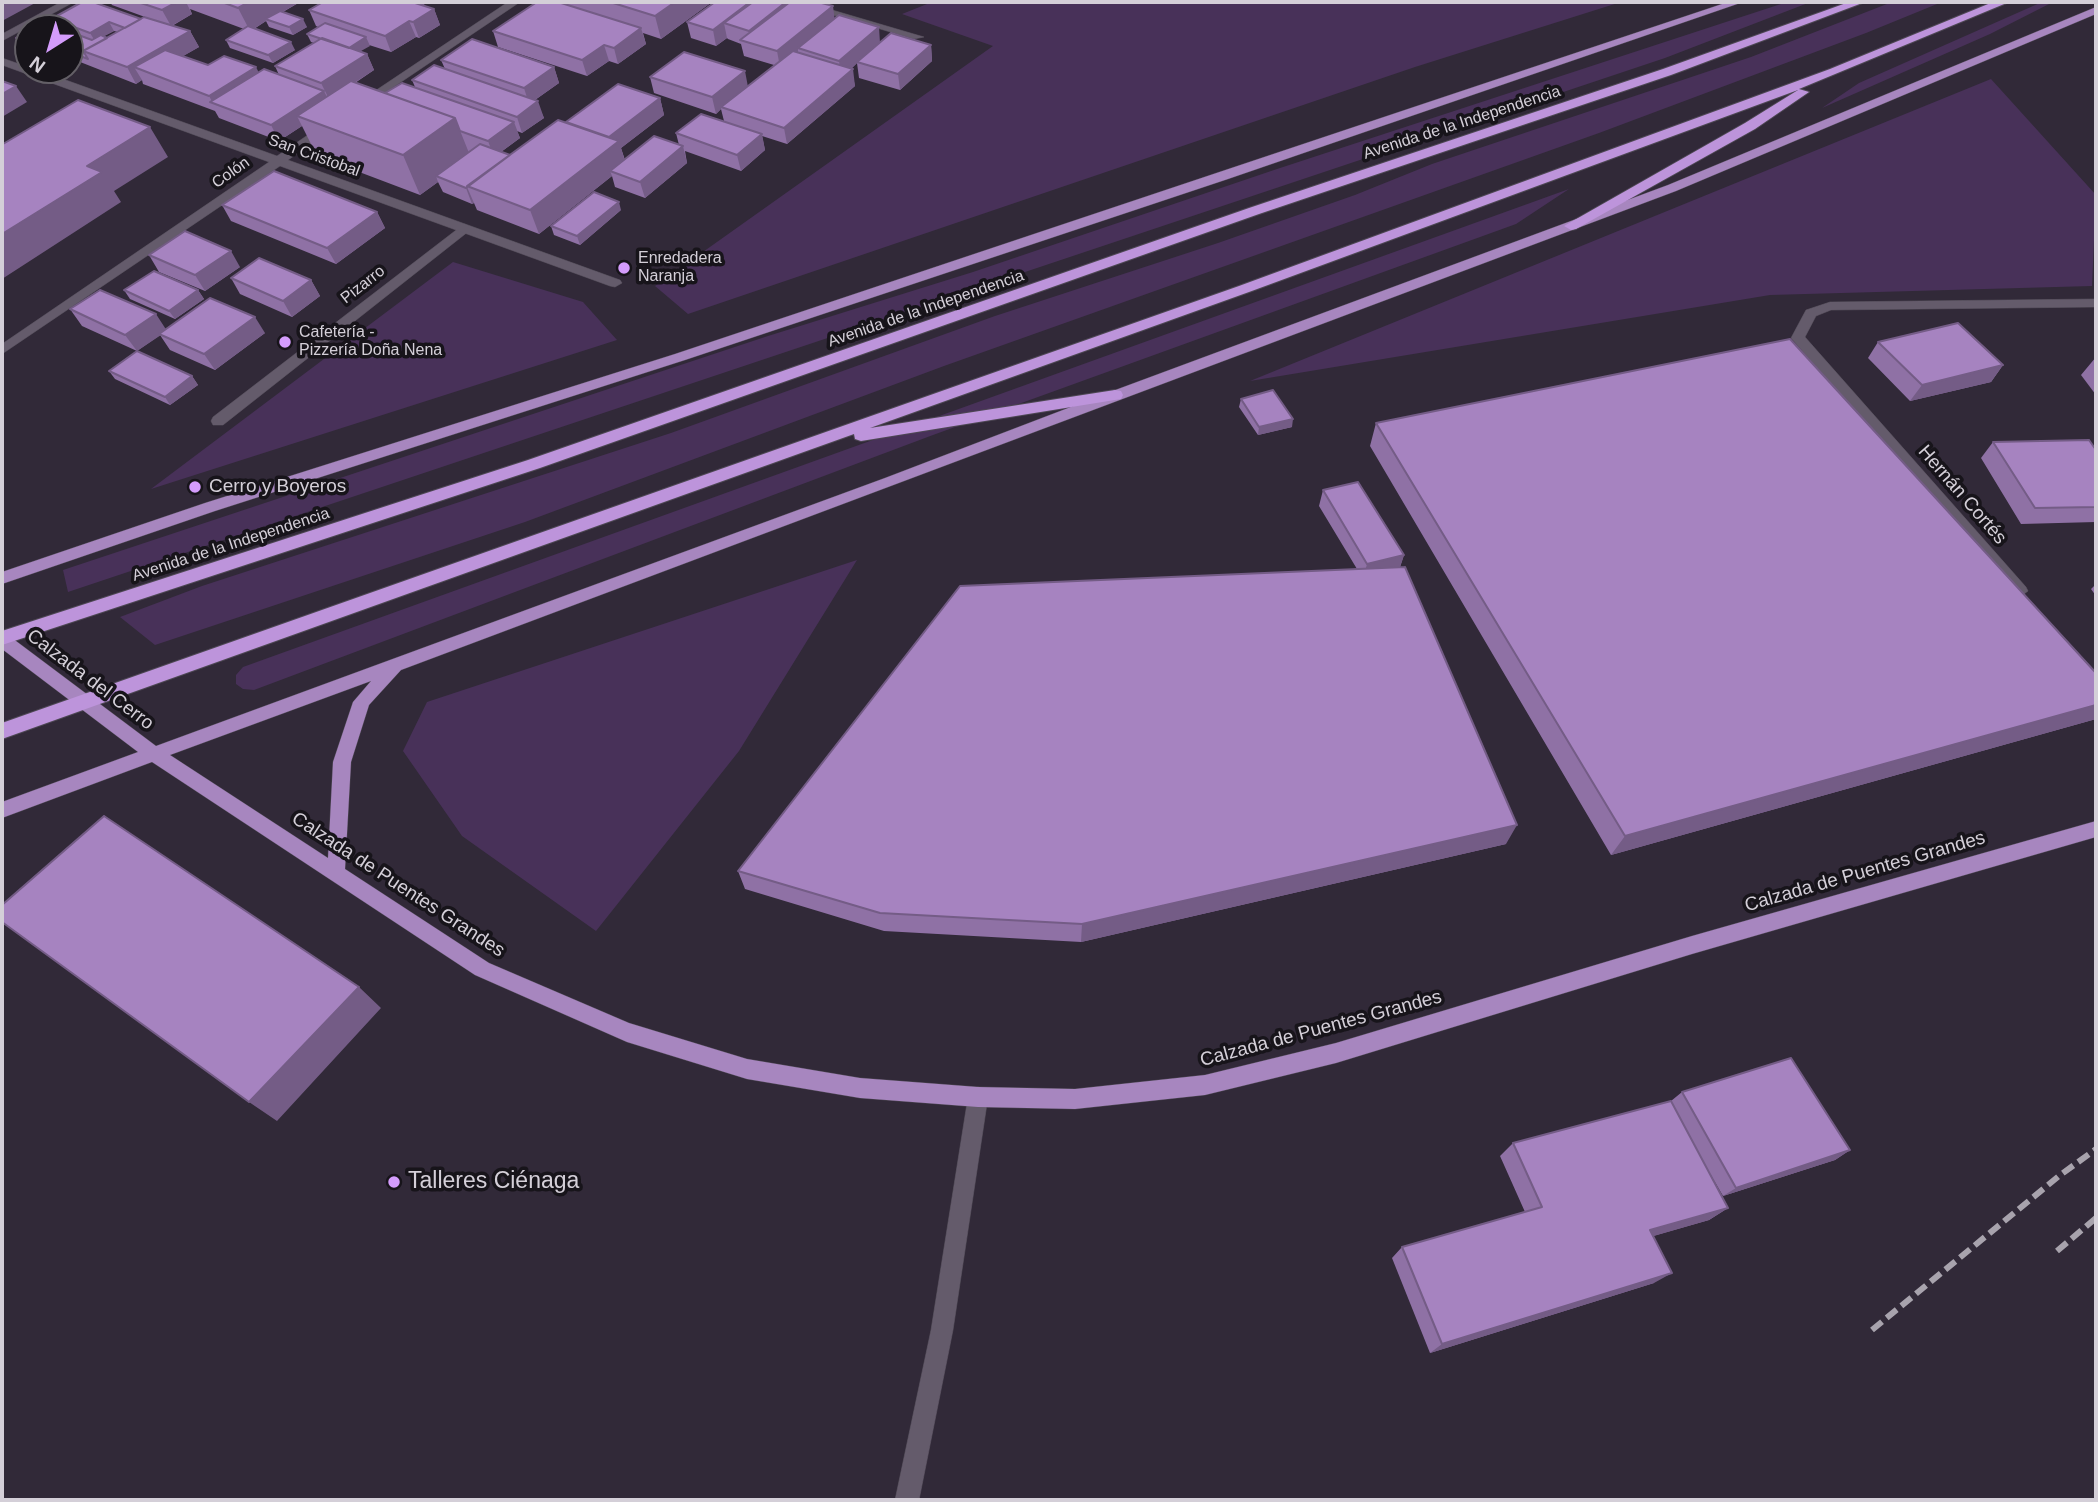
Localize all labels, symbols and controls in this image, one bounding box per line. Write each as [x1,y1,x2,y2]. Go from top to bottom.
north arrow [14,14,84,84]
text: N [25,52,49,77]
street label: Avenida de la Independencia [1361,82,1563,164]
street label: San Cristobal [266,131,362,181]
street label: Colón [208,153,254,193]
place label: Enredadera Naranja [638,249,722,287]
marker: Enredadera Naranja [616,260,632,276]
street label: Pizarro [337,262,389,308]
street label: Avenida de la Independencia [825,266,1027,352]
place label: Cafetería - Pizzería Doña Nena [299,323,442,361]
marker: Cafetería - Pizzería Doña Nena [277,334,293,350]
street label: Hernán Cortés [1913,441,2011,549]
place label: Cerro y Boyeros [209,476,346,498]
marker: Cerro y Boyeros [187,479,203,495]
street label: Avenida de la Independencia [130,504,332,586]
street label: Calzada del Cerro [22,625,158,735]
street label: Calzada de Puentes Grandes [287,808,509,962]
street label: Calzada de Puentes Grandes [1742,827,1988,917]
street label: Calzada de Puentes Grandes [1198,986,1444,1072]
place label: Talleres Ciénaga [408,1168,579,1196]
marker: Talleres Ciénaga [386,1174,402,1190]

